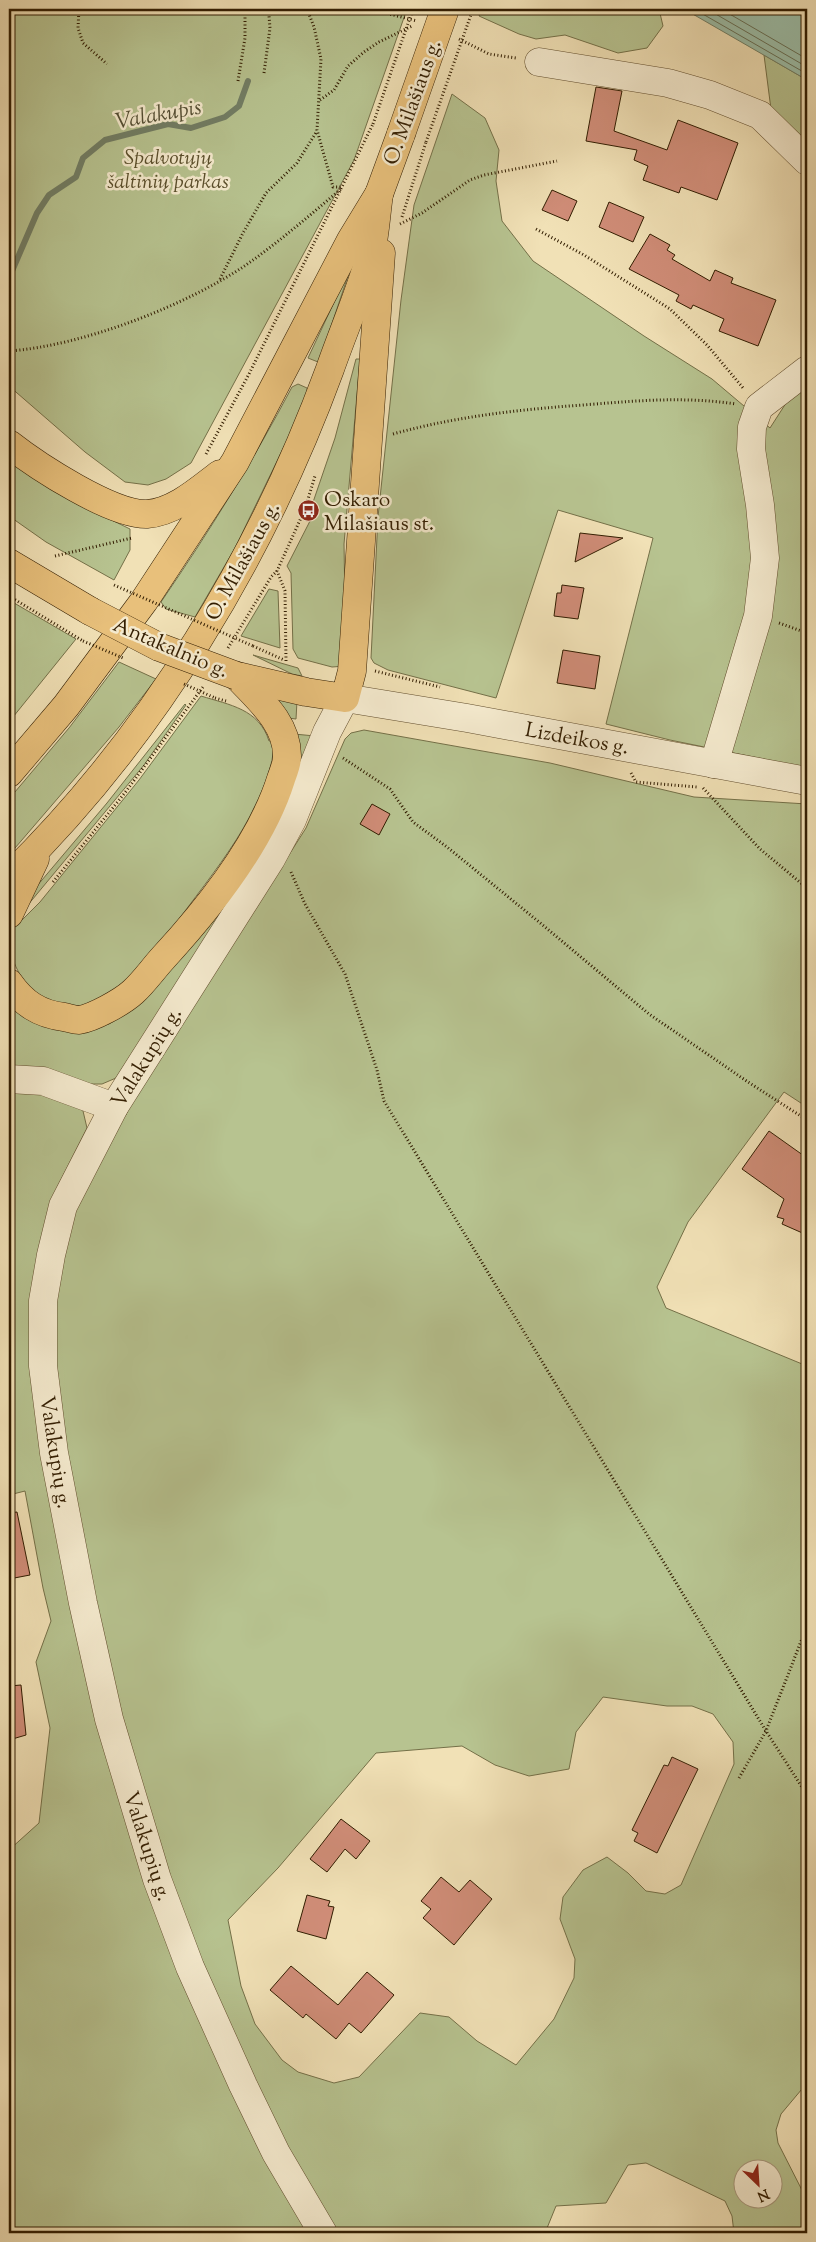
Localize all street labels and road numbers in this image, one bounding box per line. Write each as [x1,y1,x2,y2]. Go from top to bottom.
street label: O. Milašiaus g. [377,36,451,170]
street label: O. Milašiaus g. [199,497,289,627]
street label: Antakalnio g. [108,611,233,687]
street label: Lizdeikos g. [522,716,631,764]
street label: Valakupių g. [105,1002,191,1114]
street label: Valakupių g. [30,1394,78,1511]
street label: Valakupių g. [114,1788,178,1905]

